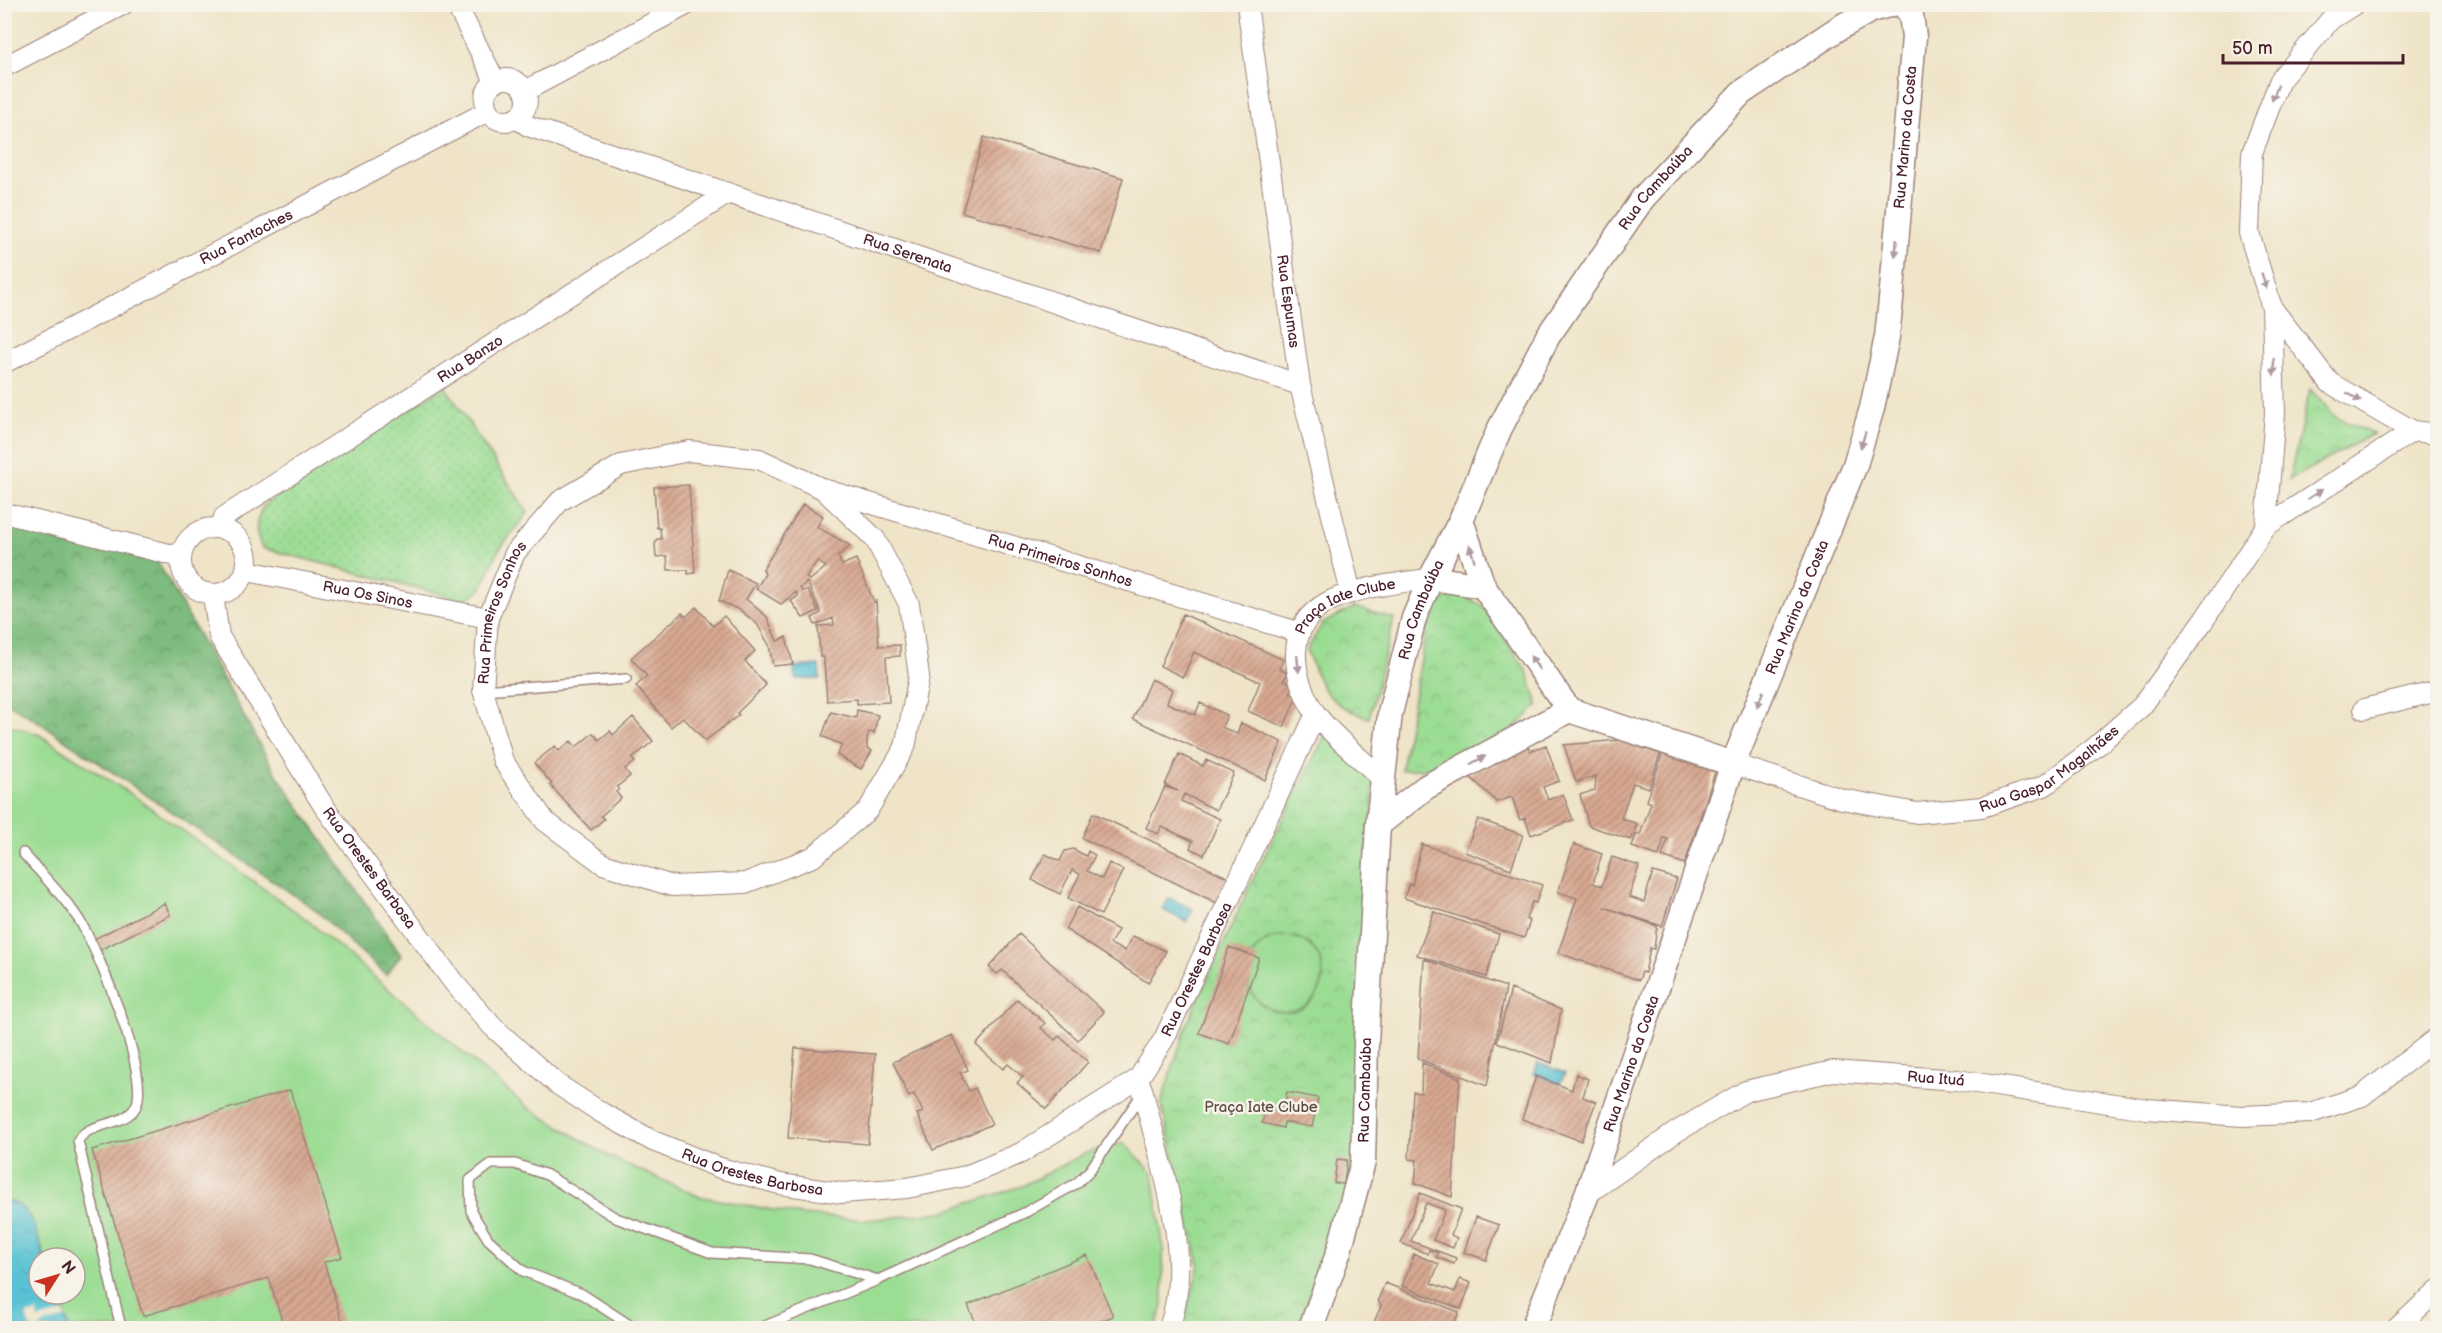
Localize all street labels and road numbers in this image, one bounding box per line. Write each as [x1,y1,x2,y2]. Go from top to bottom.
street label: Rua Marino da Costa [1890,65,1921,210]
street label: Rua Cambaúba [1614,141,1697,234]
street label: Rua Fantoches [196,205,296,269]
street label: Rua Serenata [861,230,955,277]
street label: Rua Espumas [1272,253,1304,350]
street label: Rua Banzo [434,331,507,387]
street label: Rua Primeiros Sonhos [986,530,1135,591]
street label: Rua Primeiros Sonhos [474,537,531,685]
street label: Rua Marino da Costa [1761,537,1833,677]
street label: Rua Cambaúba [1394,557,1448,662]
street label: Praça Iate Clube [1291,574,1397,638]
street label: Rua Os Sinos [321,576,415,613]
street label: Rua Gaspar Magalhães [1977,721,2123,817]
street label: Rua Orestes Barbosa [318,803,420,932]
street label: Rua Orestes Barbosa [1157,899,1236,1040]
street label: Rua Marino da Costa [1599,993,1663,1135]
street label: Rua Cambaúba [1354,1037,1376,1143]
street label: Rua Ituá [1906,1067,1966,1091]
street label: Rua Orestes Barbosa [679,1144,825,1200]

